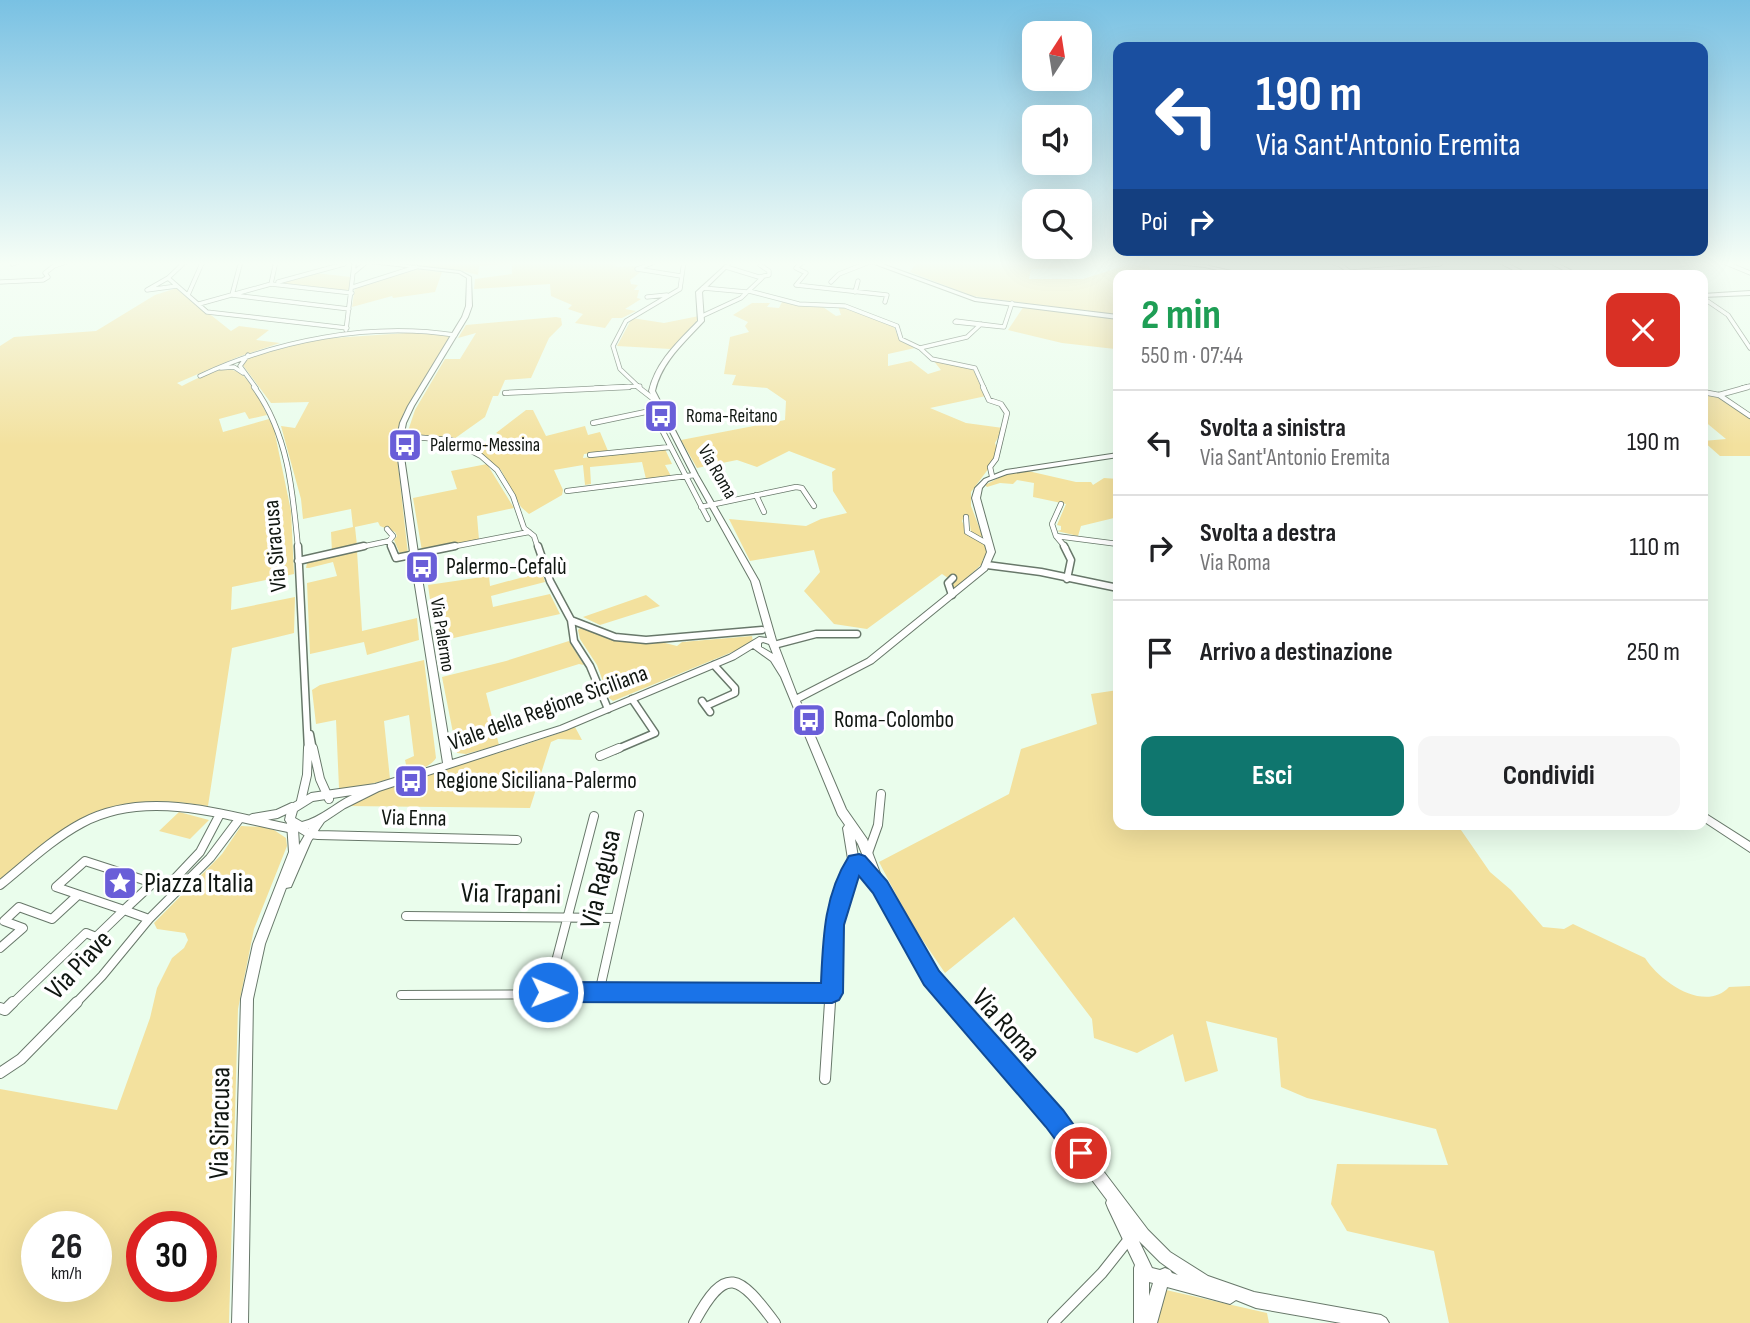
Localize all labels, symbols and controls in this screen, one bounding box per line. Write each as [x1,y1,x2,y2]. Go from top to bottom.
north arrow [1022,21,1092,91]
map controls [1022,21,1092,259]
text: 190 m [1256,66,1362,125]
icon: left [1141,70,1232,161]
button: sound [1022,105,1092,175]
text: Via Sant'Antonio Eremita [1256,126,1521,165]
button: search [1022,189,1092,259]
icon: right [1182,203,1220,241]
text: Poi [1141,207,1168,238]
text: 2 min [1141,290,1221,341]
button: close [1606,293,1680,367]
text: 550 m · 07:44 [1141,342,1243,370]
bus stop icon: Roma-Reitano [642,397,680,435]
place label: Roma-Reitano [686,405,778,428]
text: Svolta a sinistra [1200,413,1346,444]
icon: left [1141,424,1179,462]
bus stop icon: Palermo-Messina [386,426,424,464]
text: 190 m [1627,427,1680,458]
place label: Palermo-Messina [430,434,540,457]
street label: Via Roma [692,441,742,503]
text: Via Sant'Antonio Eremita [1200,444,1390,472]
street label: Via Siracusa [257,499,293,593]
text: Svolta a destra [1200,518,1336,549]
icon: right [1141,529,1179,567]
text: 110 m [1629,532,1680,563]
bus stop icon: Palermo-Cefalù [403,548,441,586]
text: Via Roma [1200,549,1271,577]
place label: Palermo-Cefalù [446,553,567,581]
street label: Via Palermo [425,597,459,673]
icon: arrive [1141,634,1179,672]
text: Arrivo a destinazione [1200,637,1393,668]
text: 250 m [1626,637,1680,668]
street label: Viale della Regione Siciliana [444,659,652,757]
bus stop icon: Roma-Colombo [790,701,828,739]
place label: Roma-Colombo [834,706,954,734]
button: Esci [1141,736,1404,816]
button: Condividi [1418,736,1680,816]
bus stop icon: Regione Siciliana-Palermo [392,762,430,800]
place label: Regione Siciliana-Palermo [436,767,637,795]
street label: Via Enna [381,803,447,833]
street label: Via Ragusa [574,827,628,931]
place icon: Piazza Italia [101,864,139,902]
place label: Piazza Italia [144,867,254,900]
street label: Via Trapani [461,877,561,911]
street label: Via Piave [39,924,119,1006]
position arrow [511,955,585,1029]
street label: Via Roma [965,982,1047,1068]
street label: Via Siracusa [203,1067,237,1179]
pin [1051,1123,1111,1183]
icon: arrive [1062,1134,1100,1172]
speed limit sign: 30 [126,1211,217,1302]
text: 26 [51,1226,82,1269]
text: km/h [51,1263,82,1284]

